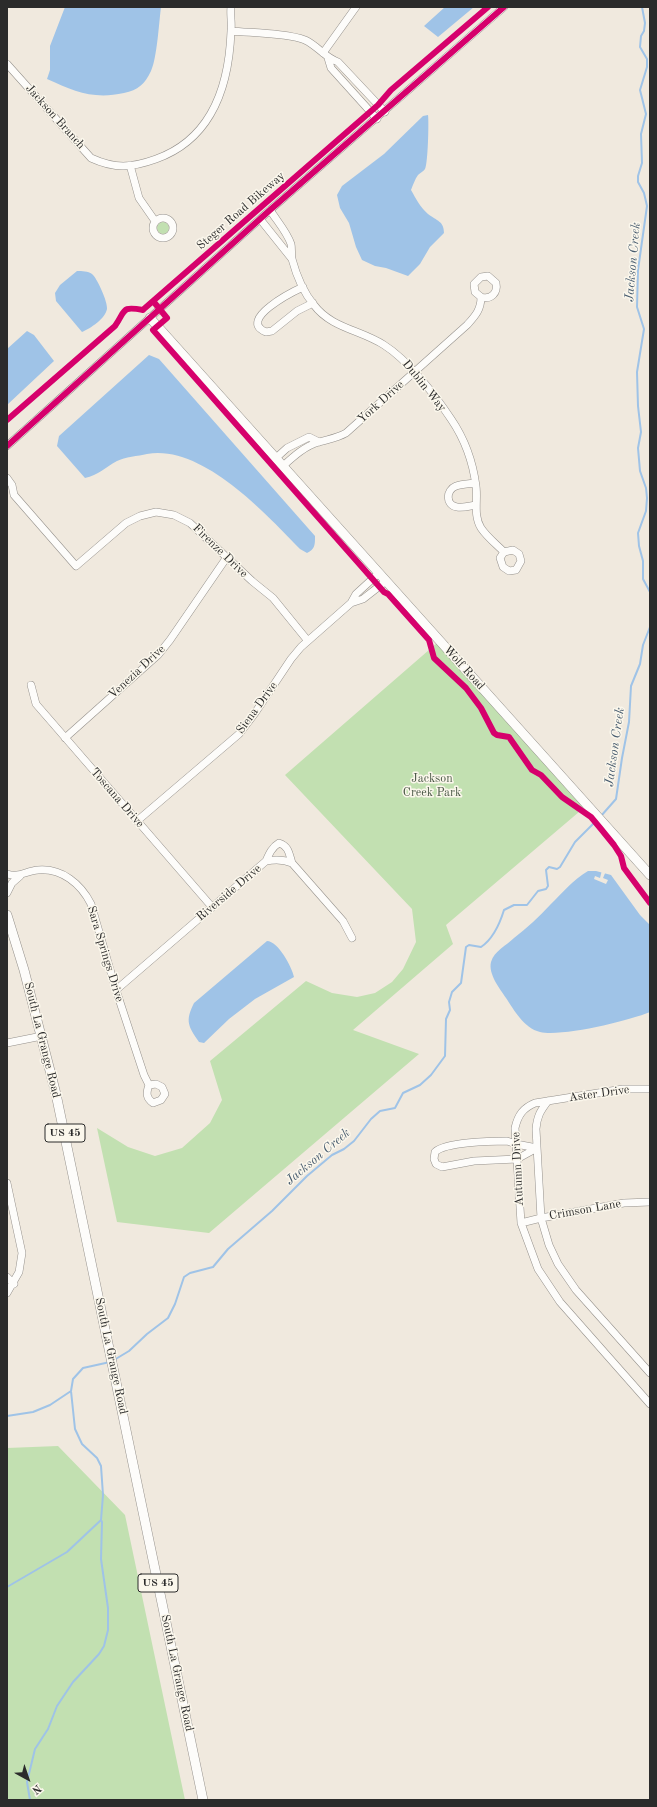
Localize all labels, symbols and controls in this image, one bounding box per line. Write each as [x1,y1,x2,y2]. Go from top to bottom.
street label: Jackson Branch [22,82,88,152]
street label: Steger Road Bikeway [194,169,288,253]
water label: Jackson Creek [622,222,644,302]
street label: Dublin Way [399,357,449,415]
street label: York Drive [355,378,407,426]
street label: Firenze Drive [189,521,251,581]
street label: Venezia Drive [106,642,168,702]
street label: Wolf Road [440,643,488,693]
street label: Siena Drive [233,679,281,737]
water label: Jackson Creek [602,706,628,788]
street label: Toscana Drive [87,765,147,831]
park label: Jackson Creek Park [403,772,461,800]
street label: Riverside Drive [194,862,264,924]
street label: Sara Springs Drive [84,904,126,1004]
street label: South La Grange Road [21,980,63,1100]
street label: Aster Drive [568,1083,630,1105]
road number: US 45 [45,1124,85,1142]
water label: Jackson Creek [282,1125,354,1189]
street label: Autumn Drive [509,1131,527,1207]
street label: Crimson Lane [548,1197,622,1223]
street label: South La Grange Road [92,1296,130,1416]
road number: US 45 [138,1574,178,1592]
street label: South La Grange Road [158,1613,196,1733]
north arrow [8,1759,48,1799]
text: N [29,1782,43,1795]

